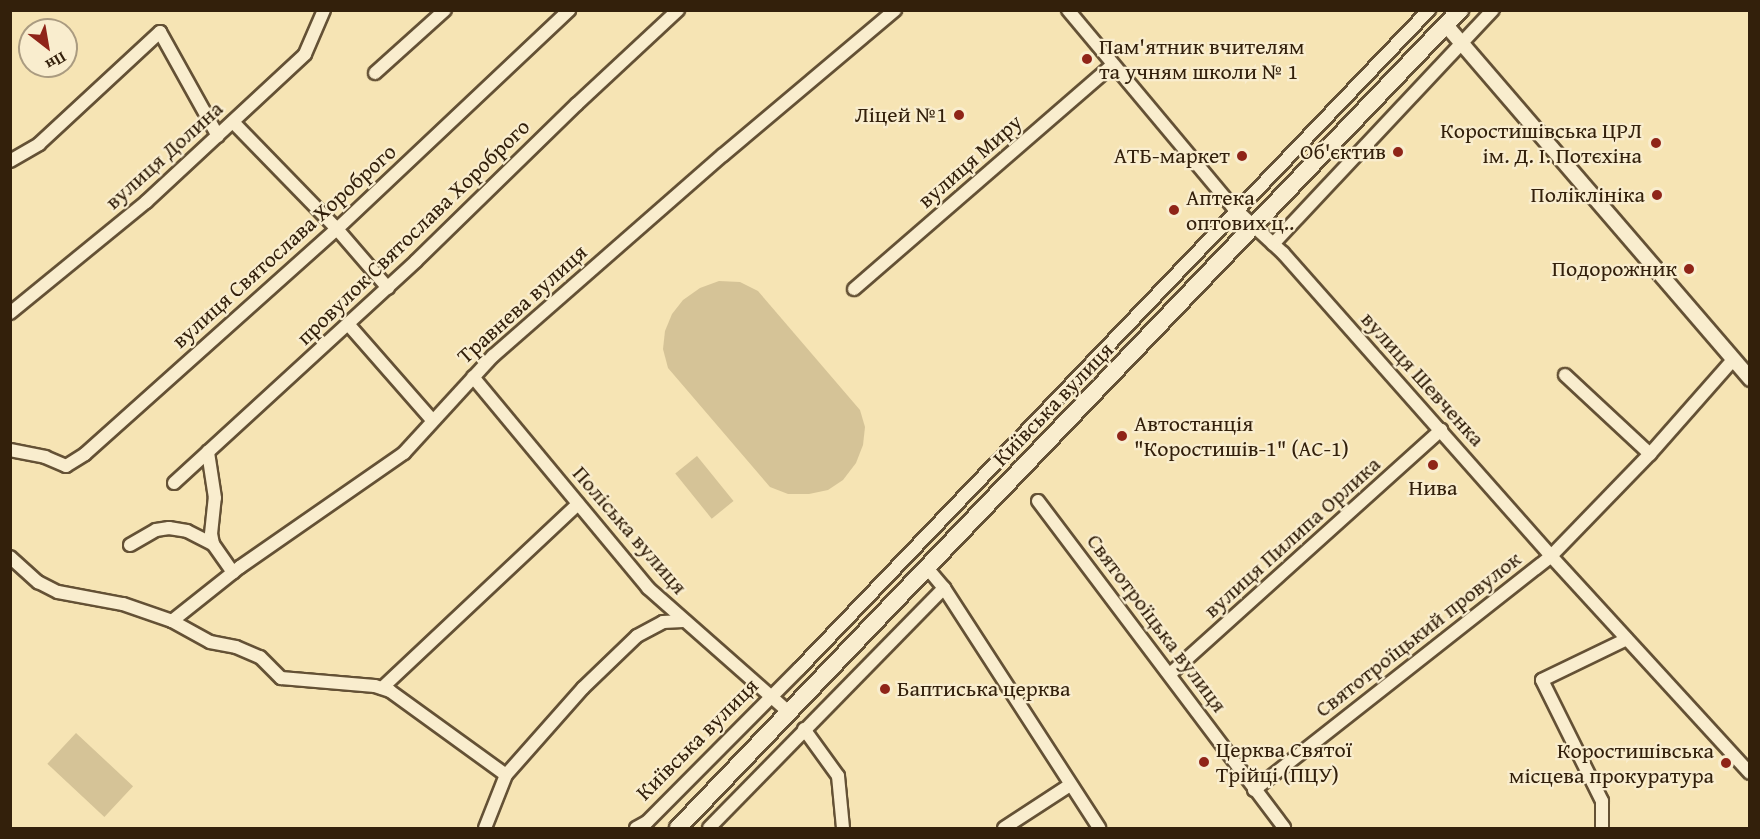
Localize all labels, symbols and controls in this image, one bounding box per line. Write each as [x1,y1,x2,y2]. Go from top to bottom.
north arrow [18,18,78,78]
place label: Пам'ятник вчителям та учням школи № 1 [1099,33,1304,84]
text: Пн [41,46,71,77]
marker: Пам'ятник вчителям та учням школи № 1 [1080,52,1094,66]
street label: вулиця Долина [100,95,228,215]
place label: Ліцей №1 [855,102,947,128]
marker: Ліцей №1 [952,108,966,122]
street label: вулиця Миру [913,109,1027,213]
street label: провулок Святослава Хороброго [291,113,535,351]
place label: Коростишівська ЦРЛ ім. Д. І. Потєхіна [1440,117,1642,168]
marker: Коростишівська ЦРЛ ім. Д. І. Потєхіна [1647,134,1665,152]
street label: вулиця Святослава Хороброго [166,138,402,354]
place label: Об'єктив [1300,139,1386,165]
place label: АТБ-маркет [1114,143,1230,169]
marker: Об'єктив [1391,145,1405,159]
marker: АТБ-маркет [1235,149,1249,163]
place label: Поліклініка [1531,182,1645,208]
place label: Аптека оптових ц‥ [1186,184,1294,236]
marker: Поліклініка [1650,188,1664,202]
marker: Аптека оптових ц‥ [1167,203,1181,217]
street label: Травнева вулиця [452,239,592,369]
place label: Подорожник [1552,256,1677,282]
marker: Подорожник [1682,262,1696,276]
street label: вулиця Шевченка [1356,306,1490,452]
street label: Київська вулиця [987,337,1119,471]
place label: Автостанція "Коростишів-1" (АС-1) [1134,410,1349,462]
marker: Автостанція "Коростишів-1" (АС-1) [1115,429,1129,443]
street label: вулиця Пилипа Орлика [1198,451,1386,623]
marker: Нива [1426,458,1440,472]
street label: Поліська вулиця [567,460,693,600]
place label: Нива [1409,475,1457,501]
street label: Святотроїцька вулиця [1081,529,1233,717]
street label: Святотроїцький провулок [1310,545,1526,723]
street label: Київська вулиця [630,672,764,806]
place label: Баптиська церква [897,676,1070,702]
marker: Баптиська церква [878,682,892,696]
place label: Церква Святої Трійці (ПЦУ) [1216,736,1352,788]
place label: Коростишівська місцева прокуратура [1509,737,1714,788]
marker: Церква Святої Трійці (ПЦУ) [1197,755,1211,769]
marker: Коростишівська місцева прокуратура [1719,756,1733,770]

